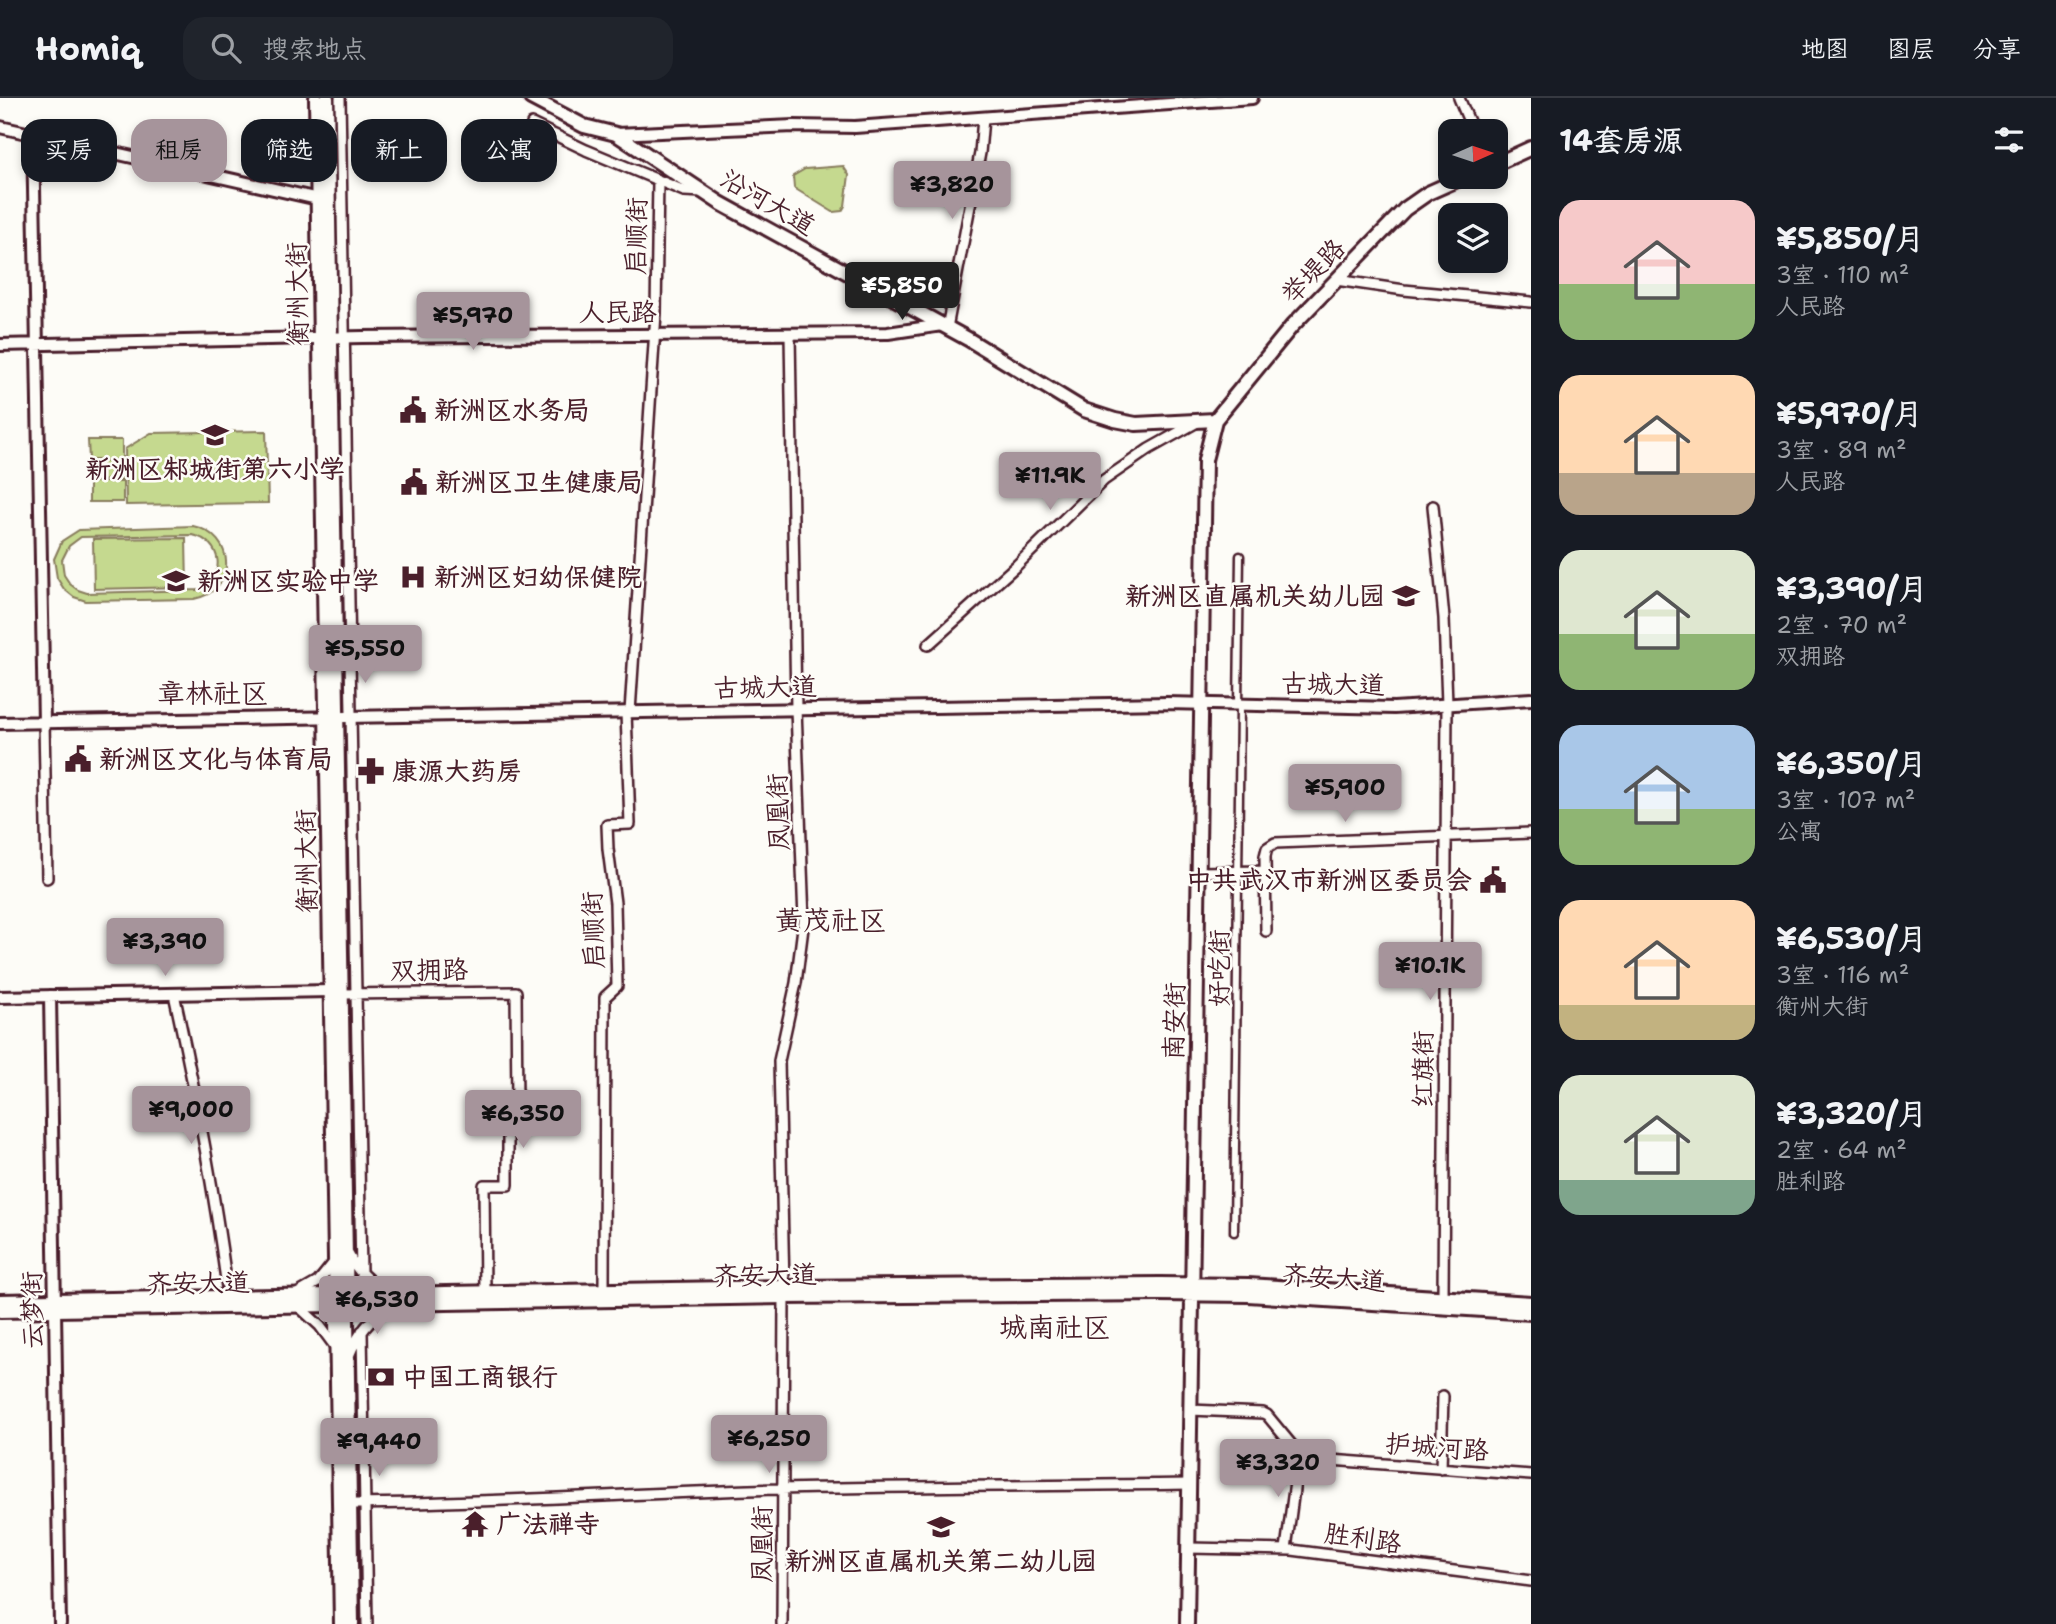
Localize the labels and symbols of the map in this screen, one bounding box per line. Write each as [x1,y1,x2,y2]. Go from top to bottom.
north arrow [1438,119,1508,189]
street label: 沿河大道 [714,160,822,243]
pin: ¥3,820 [895,162,1009,221]
street label: 启顺街 [617,197,654,275]
street label: 举堤路 [1273,230,1352,311]
street label: 衡州大街 [278,242,315,346]
pin: ¥5,850 [845,262,959,322]
pin: ¥5,970 [416,292,530,352]
street label: 人民路 [579,294,657,329]
place label: 新洲区水务局 [434,392,590,427]
public building icon: 新洲区水务局 [398,395,428,425]
school or university icon: 新洲区邾城街第六小学 [200,420,230,450]
place label: 新洲区邾城街第六小学 [85,451,345,486]
pin: ¥11.9K [993,452,1107,512]
place label: 新洲区卫生健康局 [435,464,643,499]
public building icon: 新洲区卫生健康局 [399,467,429,497]
place label: 新洲区妇幼保健院 [434,559,642,594]
hospital icon: 新洲区妇幼保健院 [398,562,428,592]
place label: 新洲区实验中学 [197,563,379,598]
school or university icon: 新洲区实验中学 [161,566,191,596]
place label: 新洲区直属机关幼儿园 [1125,578,1385,613]
school or university icon: 新洲区直属机关幼儿园 [1391,581,1421,611]
pin: ¥5,550 [308,626,422,685]
street label: 古城大道 [1281,665,1385,702]
street label: 古城大道 [713,668,817,705]
district label: 章林社区 [157,674,269,712]
place label: 新洲区文化与体育局 [99,741,333,776]
public building icon: 新洲区文化与体育局 [63,744,93,774]
place label: 康源大药房 [392,753,522,788]
pharmacy icon: 康源大药房 [356,756,386,786]
pin: ¥5,900 [1288,764,1402,824]
street label: 凤凰街 [759,772,796,852]
street label: 衡州大街 [287,809,324,913]
place label: 中共武汉市新洲区委员会 [1186,862,1472,897]
public building icon: 中共武汉市新洲区委员会 [1478,865,1508,895]
street label: 启顺街 [574,890,611,970]
district label: 黄茂社区 [775,901,887,939]
pin: ¥3,390 [108,918,222,978]
street label: 好吃街 [1201,929,1236,1007]
pin: ¥10.1K [1373,942,1487,1002]
street label: 双拥路 [390,951,468,988]
street label: 南安街 [1155,982,1192,1060]
street label: 红旗街 [1405,1030,1440,1108]
pin: ¥9,000 [134,1086,248,1146]
pin: ¥6,350 [466,1090,580,1150]
street label: 齐安大道 [713,1256,817,1293]
street label: 齐安大道 [1281,1256,1387,1299]
street label: 齐安大道 [146,1264,250,1301]
street label: 云梦街 [13,1271,50,1349]
pin: ¥6,530 [320,1276,434,1336]
district label: 城南社区 [999,1308,1111,1346]
place label: 中国工商银行 [402,1359,558,1394]
bank icon: 中国工商银行 [366,1362,396,1392]
pin: ¥6,250 [712,1416,826,1475]
pin: ¥9,440 [322,1418,436,1478]
street label: 护城河路 [1384,1425,1490,1468]
pin: ¥3,320 [1221,1440,1335,1499]
street label: 凤凰街 [744,1505,779,1583]
place label: 广法禅寺 [496,1506,600,1541]
temple icon: 广法禅寺 [460,1509,490,1539]
school or university icon: 新洲区直属机关第二幼儿园 [926,1512,956,1542]
street label: 胜利路 [1322,1515,1404,1560]
place label: 新洲区直属机关第二幼儿园 [785,1543,1097,1578]

